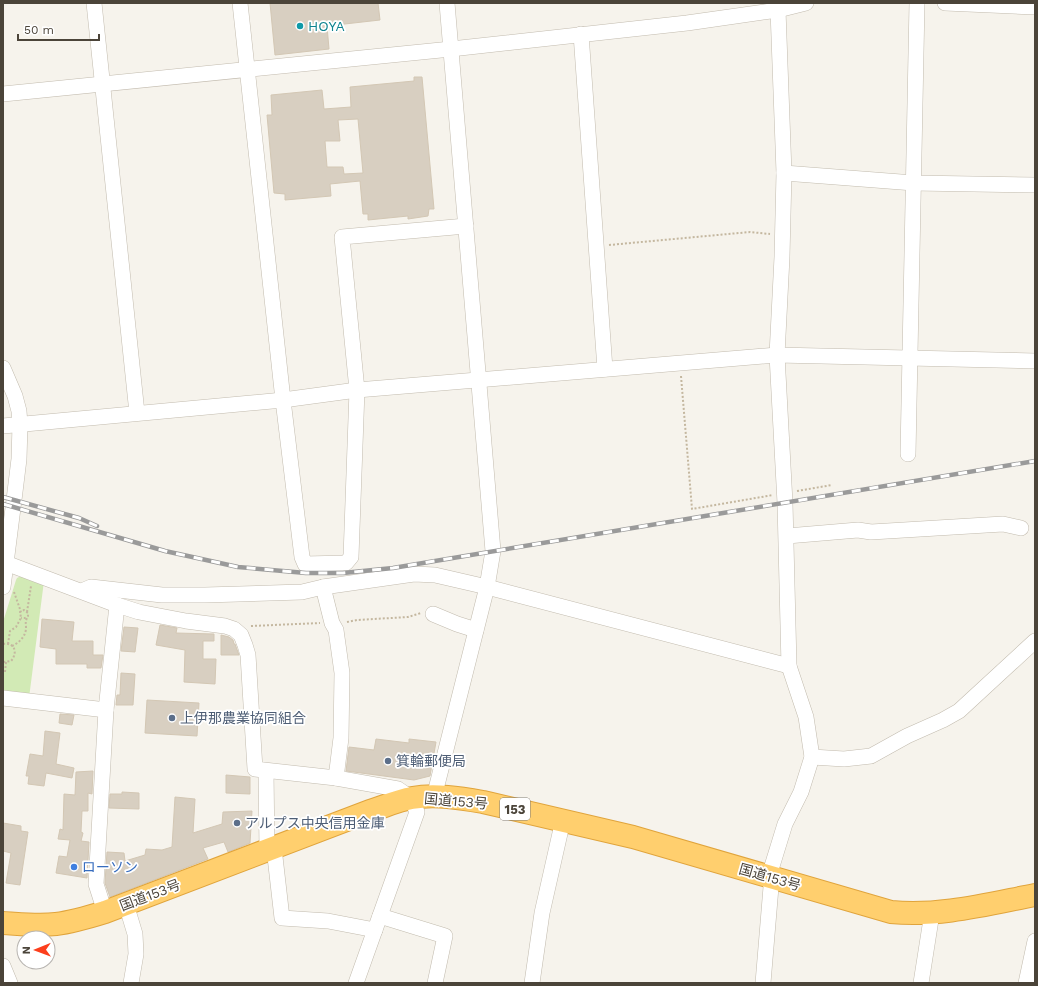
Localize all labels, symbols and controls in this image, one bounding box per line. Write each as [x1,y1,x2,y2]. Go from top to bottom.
scale bar [18,16,99,42]
place label: HOYA [308,18,345,34]
marker: HOYA [295,21,305,31]
text: 50 m [24,23,54,37]
place label: 上伊那農業協同組合 [180,710,306,726]
marker: 上伊那農業協同組合 [167,713,177,723]
place label: 箕輪郵便局 [396,753,466,769]
marker: 箕輪郵便局 [383,756,393,766]
street label: 国道153号 [424,790,488,812]
road number: 153 [500,798,530,820]
place label: アルプス中央信用金庫 [245,815,385,831]
marker: アルプス中央信用金庫 [232,818,242,828]
place label: ローソン [82,859,138,875]
street label: 国道153号 [737,861,803,893]
marker: ローソン [69,862,79,872]
street label: 国道153号 [117,876,183,914]
north arrow [16,930,56,970]
text: N [20,946,33,954]

